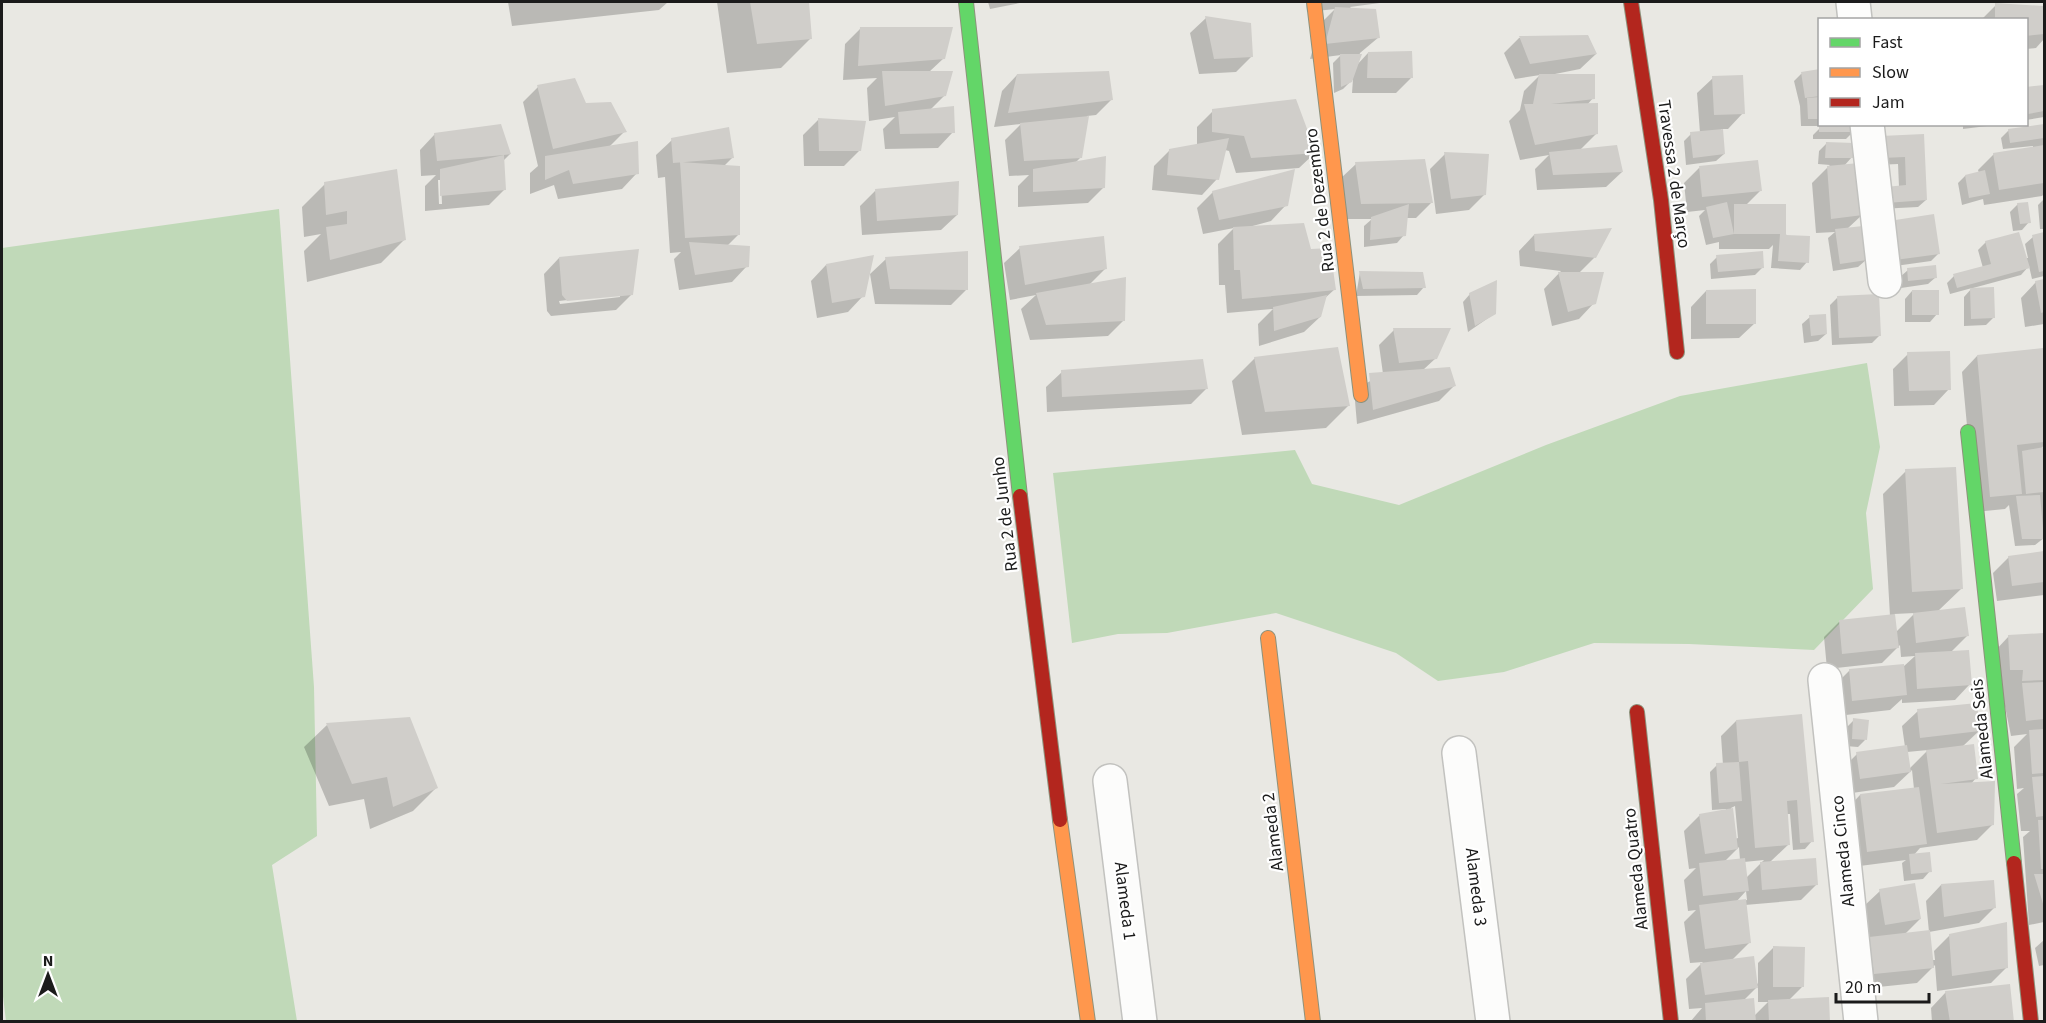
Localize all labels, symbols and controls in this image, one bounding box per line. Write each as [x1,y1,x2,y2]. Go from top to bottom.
legend [1818,18,2028,126]
text: Fast [1872,30,1903,55]
text: Slow [1872,60,1909,85]
text: Jam [1872,90,1905,115]
street label: Travessa 2 de Março [1651,98,1697,250]
street label: Rua 2 de Dezembro [1299,127,1341,273]
street label: Rua 2 de Junho [986,455,1024,573]
street label: Alameda Seis [1964,678,2000,780]
street label: Alameda 2 [1256,791,1290,873]
street label: Alameda Cinco [1825,794,1861,908]
street label: Alameda Quatro [1617,807,1655,931]
street label: Alameda 3 [1459,846,1493,928]
street label: Alameda 1 [1108,860,1142,942]
north arrow [18,945,78,1005]
text: N [43,950,53,972]
scale bar [1836,966,1929,1004]
text: 20 m [1845,975,1881,1000]

